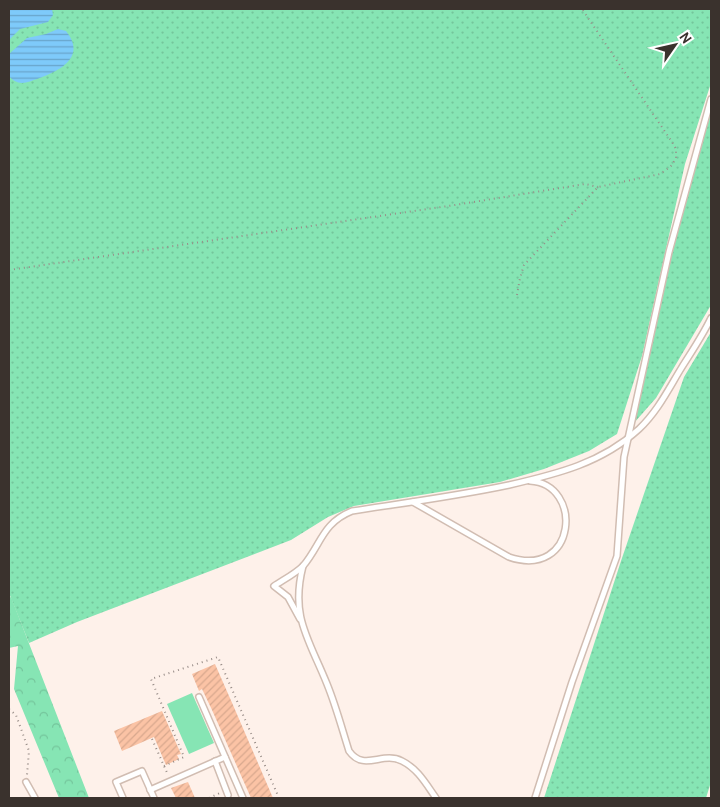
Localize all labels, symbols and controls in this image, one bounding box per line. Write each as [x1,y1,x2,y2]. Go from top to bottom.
north arrow [650,20,700,70]
text: N [676,29,696,47]

